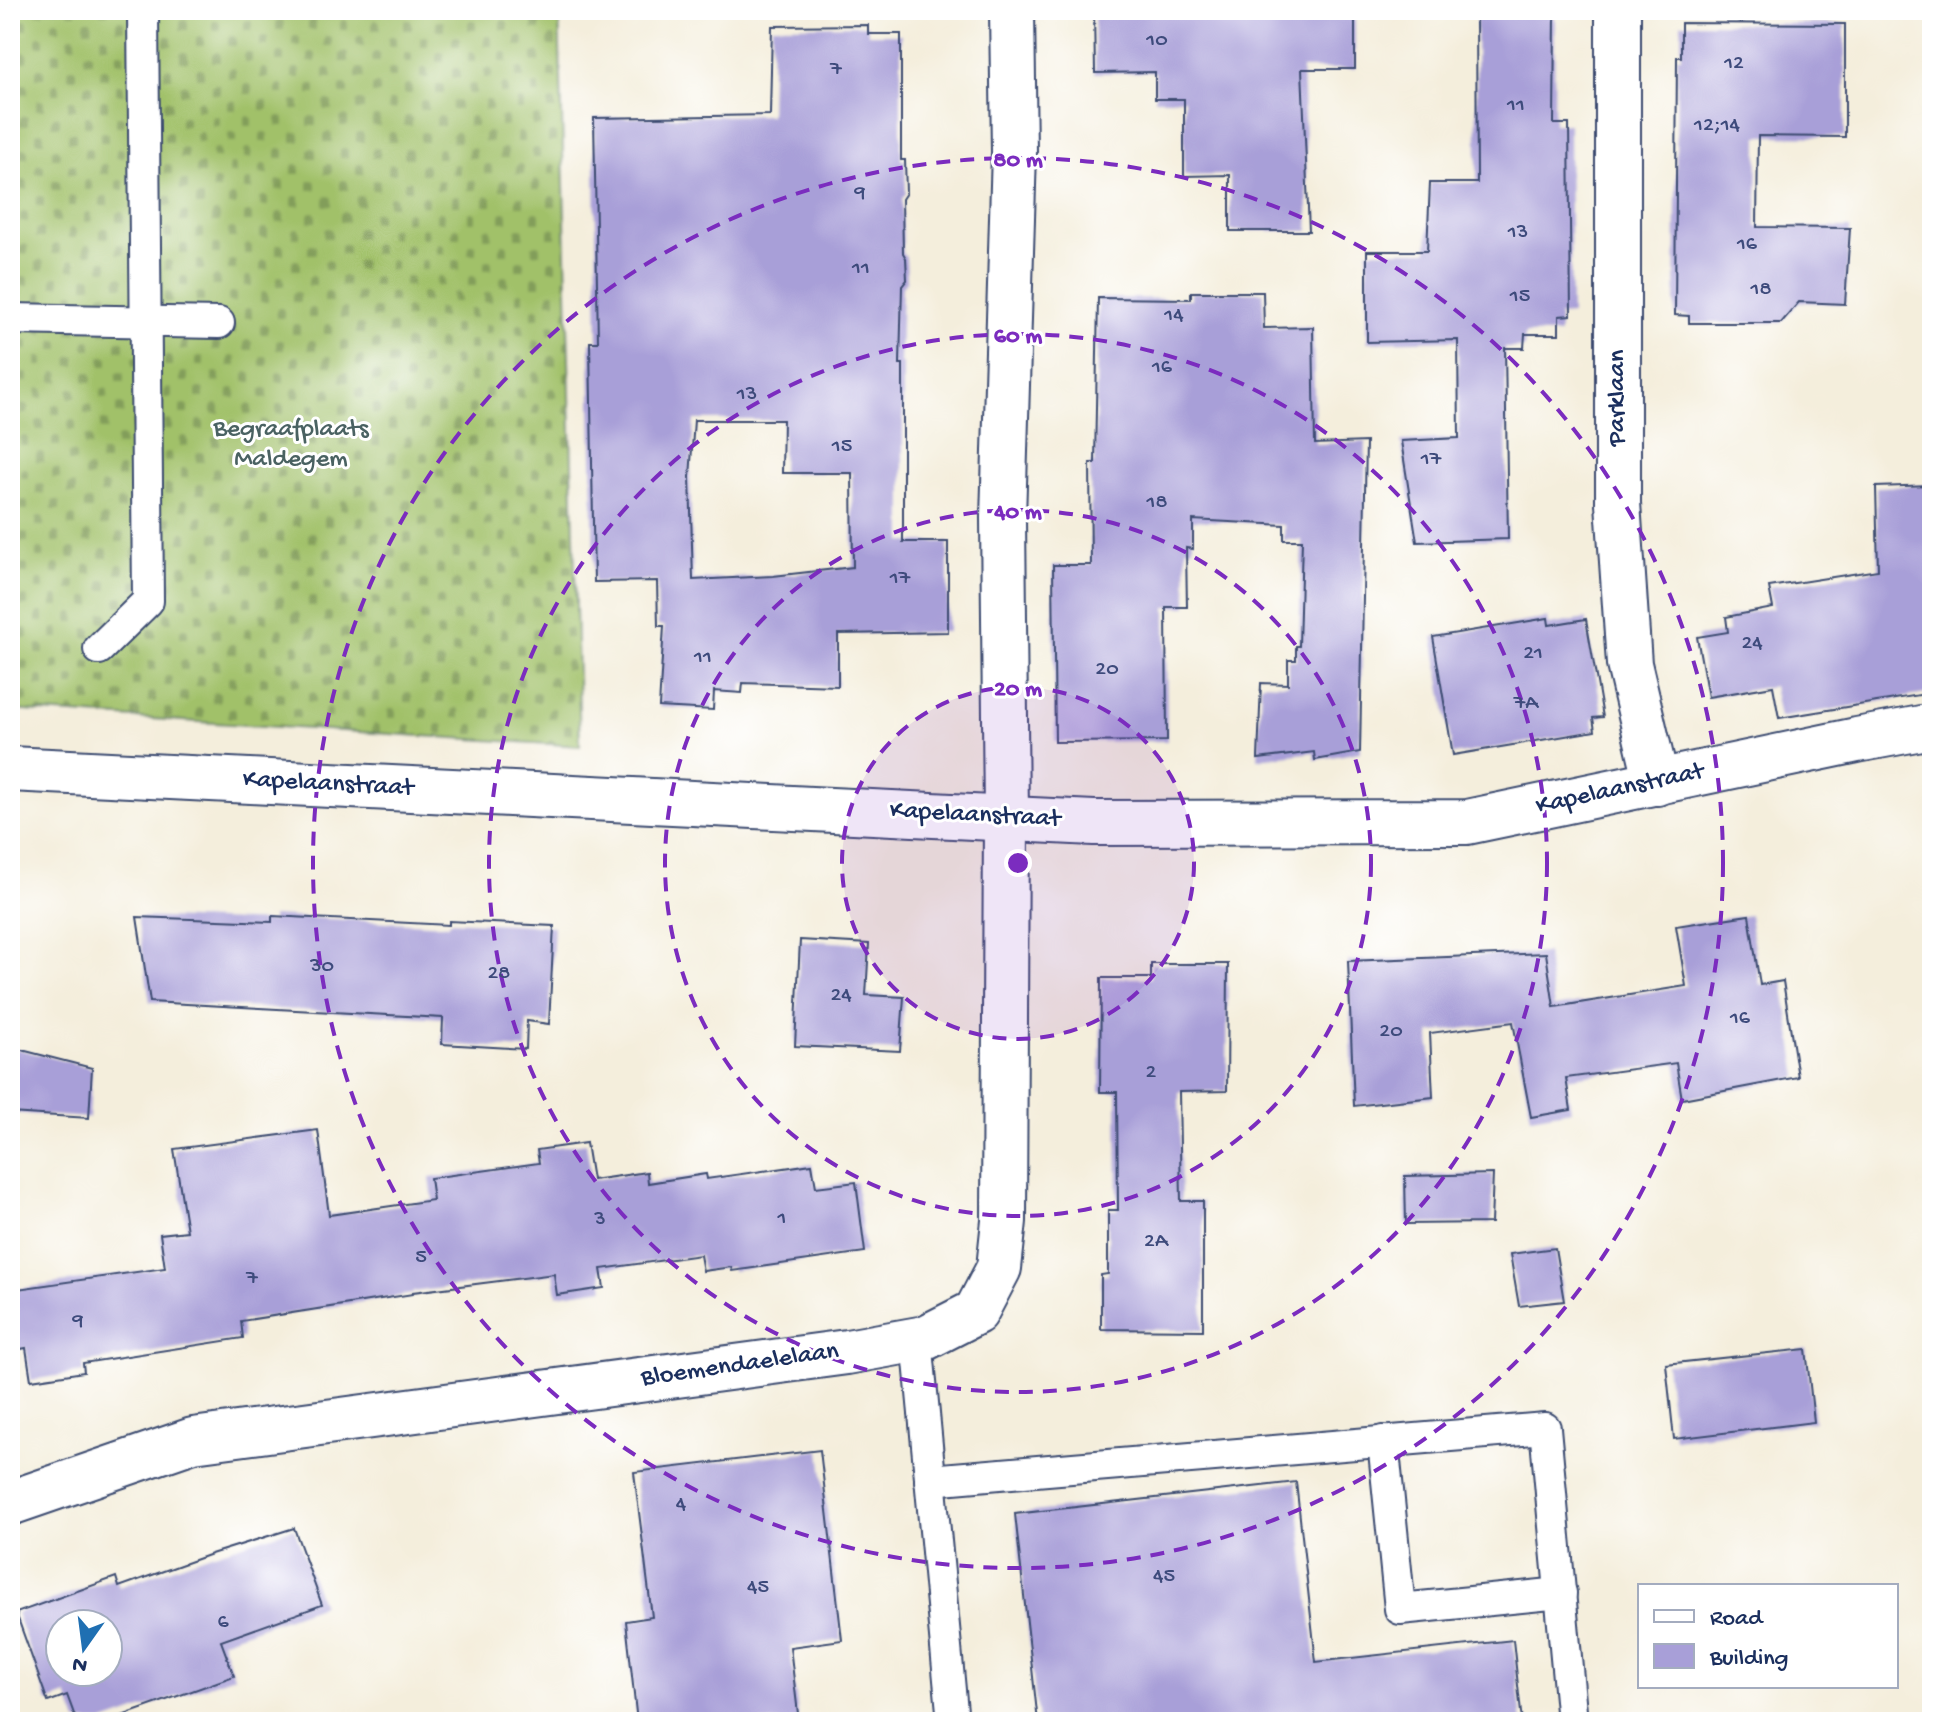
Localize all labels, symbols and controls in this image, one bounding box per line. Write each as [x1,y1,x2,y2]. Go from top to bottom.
house number: 10 [1145,28,1168,54]
house number: 12 [1723,51,1744,77]
house number: 7 [829,57,842,83]
house number: 11 [1506,93,1525,119]
house number: 12;14 [1693,113,1741,139]
text: 80 m [993,147,1043,176]
house number: 9 [853,181,866,207]
house number: 13 [1507,220,1528,246]
house number: 16 [1736,232,1758,258]
house number: 11 [851,256,870,282]
house number: 18 [1750,277,1771,303]
house number: 15 [1509,284,1530,310]
house number: 14 [1163,303,1184,329]
text: 60 m [994,323,1042,352]
street label: Parklaan [1603,349,1634,447]
house number: 16 [1151,355,1173,381]
house number: 13 [736,382,757,408]
park label: Begraafplaats Maldegem [212,415,370,476]
house number: 15 [831,434,852,460]
house number: 17 [1420,447,1442,473]
house number: 18 [1146,490,1167,516]
text: 40 m [993,499,1042,528]
house number: 17 [889,566,911,592]
house number: 24 [1741,631,1763,657]
house number: 21 [1523,641,1543,667]
house number: 11 [693,645,712,671]
house number: 20 [1095,657,1119,683]
text: 20 m [994,676,1042,705]
house number: 7A [1513,691,1539,717]
street label: Kapelaanstraat [1533,757,1709,823]
street label: Kapelaanstraat [242,765,416,805]
street label: Kapelaanstraat [889,796,1063,836]
centre of rings [1004,849,1032,877]
house number: 30 [309,954,334,980]
house number: 28 [488,961,510,987]
house number: 24 [830,983,852,1009]
house number: 16 [1729,1006,1751,1032]
house number: 20 [1379,1019,1403,1045]
house number: 2 [1146,1060,1157,1086]
house number: 1 [777,1206,786,1232]
house number: 3 [593,1207,606,1233]
house number: 2A [1144,1229,1169,1255]
house number: 5 [415,1245,427,1271]
house number: 7 [245,1266,258,1292]
house number: 9 [71,1309,84,1335]
street label: Bloemendaelelaan [638,1337,841,1395]
house number: 4 [676,1492,687,1518]
house number: 45 [1153,1564,1175,1590]
house number: 45 [747,1575,769,1601]
legend [1638,1584,1898,1688]
text: Road [1710,1605,1764,1634]
north arrow [44,1608,124,1688]
house number: 6 [217,1610,229,1636]
text: Building [1709,1645,1788,1674]
text: N [70,1649,90,1678]

